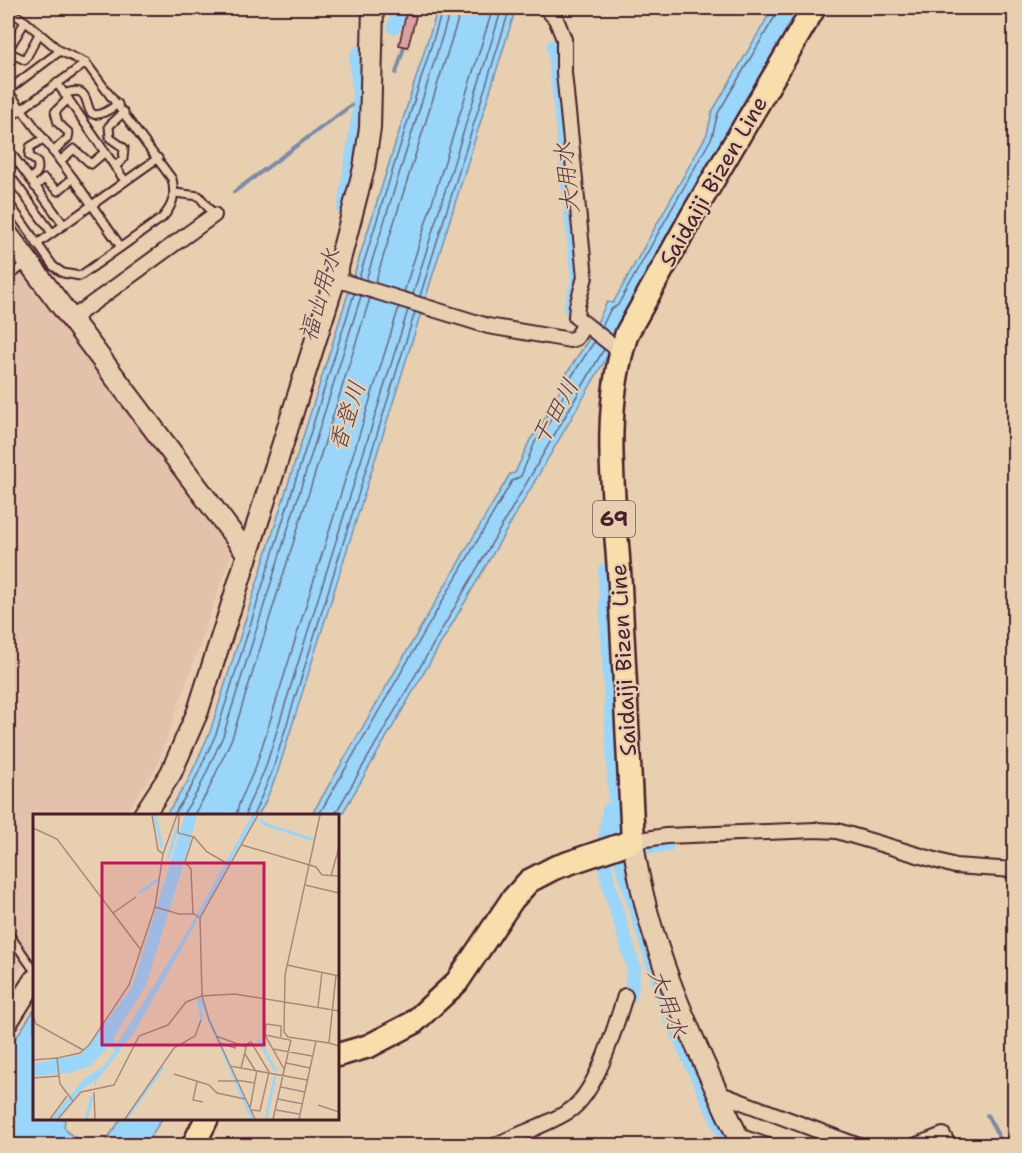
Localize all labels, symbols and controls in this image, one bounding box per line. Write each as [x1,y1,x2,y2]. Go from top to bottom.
street label: Saidaiji Bizen Line [653,91,774,272]
water label: 大用水 [547,141,587,215]
water label: 福山用水 [291,244,349,346]
water label: 干田川 [524,373,586,451]
water label: 香登川 [321,377,373,455]
road number: 69 [593,501,635,537]
street label: Saidaiji Bizen Line [604,563,643,757]
inset map [33,814,339,1120]
water label: 大用水 [641,964,695,1042]

